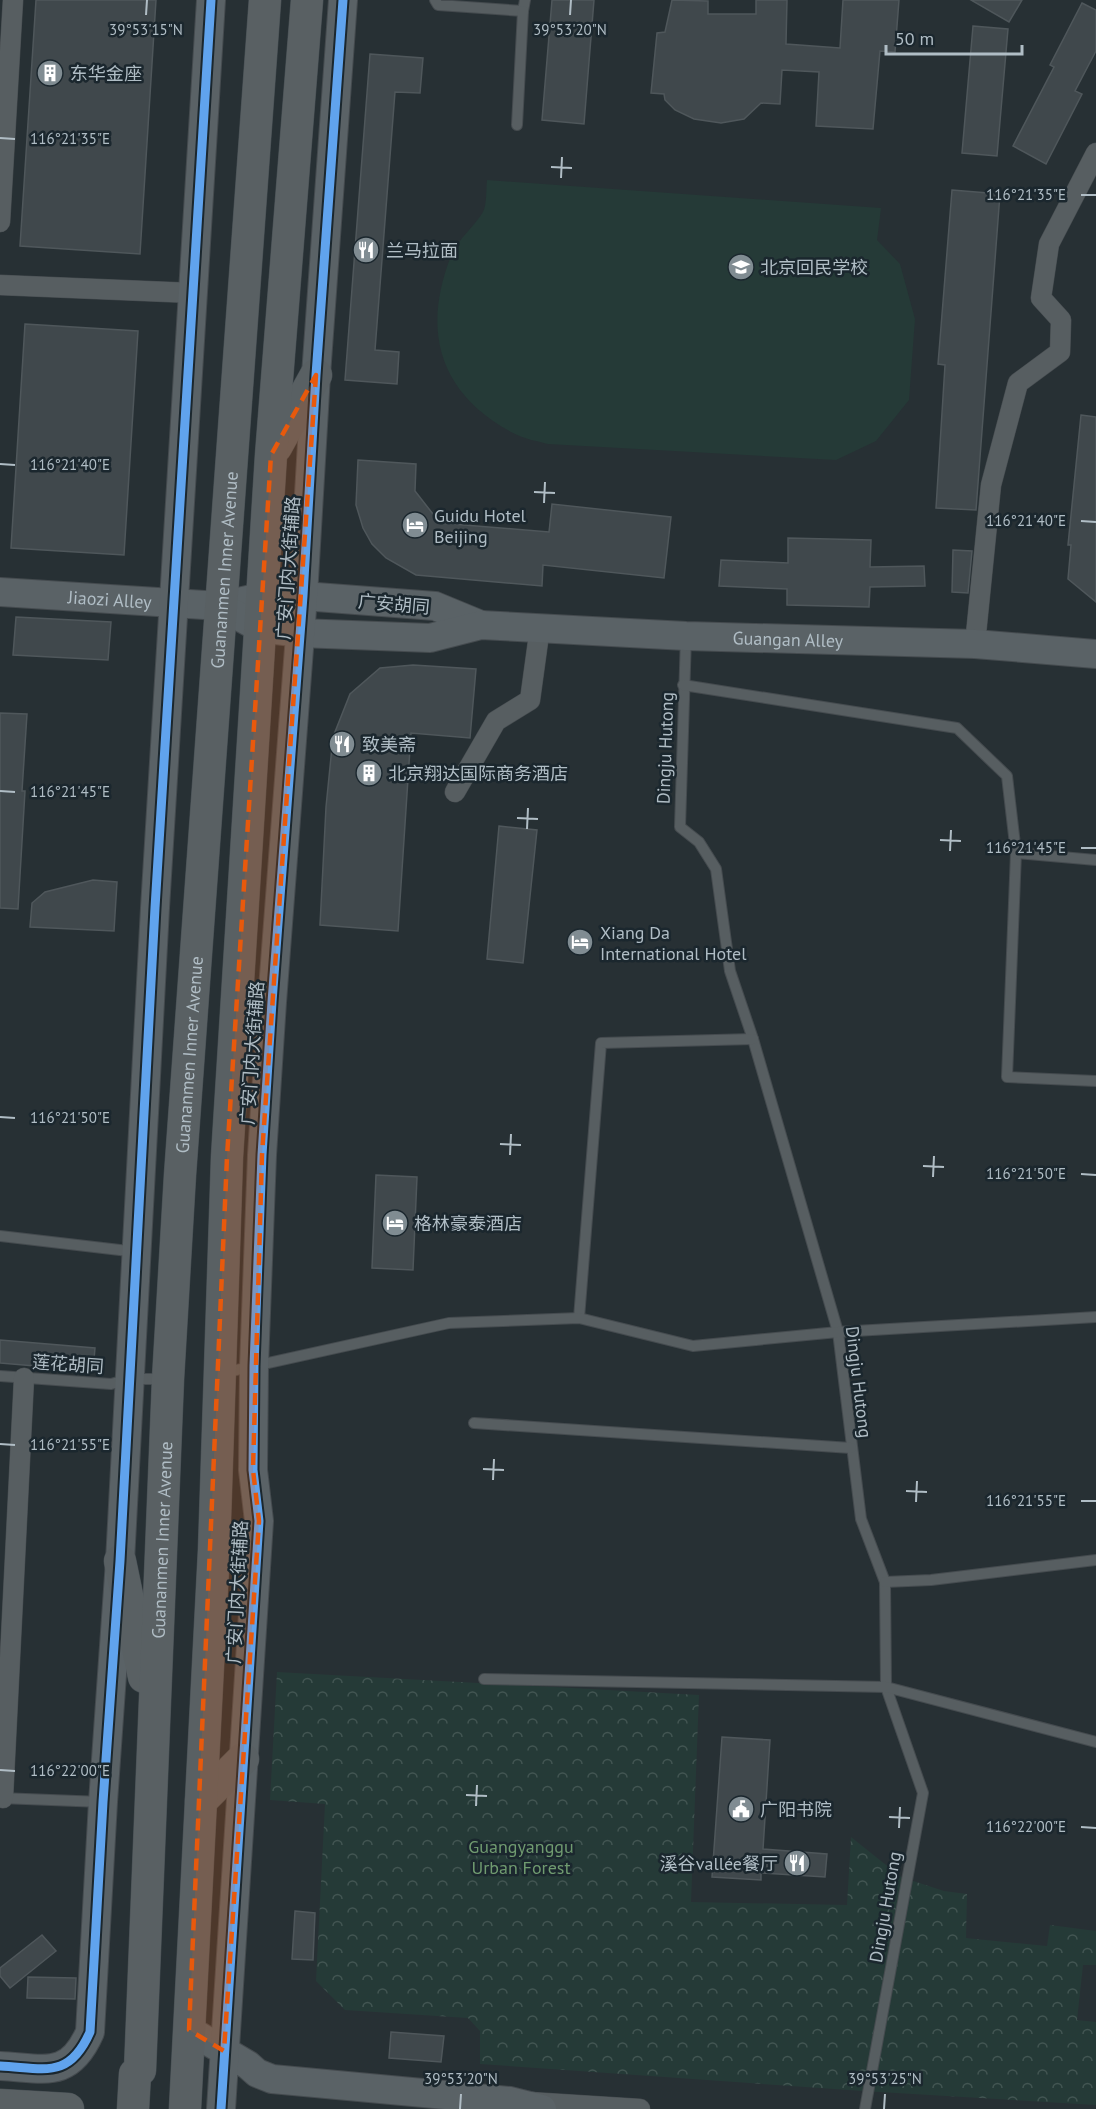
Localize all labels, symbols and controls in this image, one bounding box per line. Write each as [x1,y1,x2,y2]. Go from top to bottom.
scale bar [886,18,1022,56]
text: 39°53'15"N [109,20,183,39]
text: 39°53'20"N [533,20,607,39]
text: 50 m [895,27,934,50]
building icon: 东华金座 [35,58,65,88]
place label: 东华金座 [70,62,142,85]
text: 116°21'35"E [30,129,110,148]
text: 116°21'35"E [986,185,1066,204]
restaurant icon: 兰马拉面 [351,235,381,265]
place label: 兰马拉面 [386,239,458,262]
school or university icon: 北京回民学校 [726,252,756,282]
place label: 北京回民学校 [760,256,868,279]
text: 116°21'40"E [30,455,110,474]
street label: Guananmen Inner Avenue [205,471,242,669]
street label: 广安门内大街辅路 [272,495,304,641]
place label: Guidu Hotel Beijing [434,504,527,548]
hotel icon: Guidu Hotel Beijing [400,510,430,540]
text: 116°21'40"E [986,511,1066,530]
street label: Jiaozi Alley [66,585,153,613]
street label: 广安胡同 [357,589,431,619]
street label: Guangan Alley [732,626,844,652]
street label: Dingju Hutong [652,691,678,805]
restaurant icon: 致美斋 [327,729,357,759]
place label: 致美斋 [362,733,416,756]
building icon: 北京翔达国际商务酒店 [354,758,384,788]
place label: 北京翔达国际商务酒店 [388,762,568,785]
text: 116°21'45"E [30,782,110,801]
text: 116°21'45"E [986,838,1066,857]
place label: Xiang Da International Hotel [600,921,747,965]
hotel icon: Xiang Da International Hotel [565,927,595,957]
street label: Guananmen Inner Avenue [170,955,207,1154]
street label: 广安门内大街辅路 [236,980,268,1126]
text: 116°21'50"E [30,1108,110,1127]
text: 116°21'50"E [986,1164,1066,1183]
hotel icon: 格林豪泰酒店 [380,1208,410,1238]
place label: 格林豪泰酒店 [414,1212,522,1235]
street label: Dingju Hutong [841,1325,877,1439]
street label: 莲花胡同 [31,1350,105,1378]
text: 116°21'55"E [30,1435,110,1454]
street label: Guananmen Inner Avenue [146,1441,177,1639]
text: 116°21'55"E [986,1491,1066,1510]
street label: 广安门内大街辅路 [222,1519,252,1665]
text: 116°22'00"E [30,1761,110,1780]
public building icon: 广阳书院 [726,1794,756,1824]
place label: 广阳书院 [760,1798,832,1821]
text: 116°22'00"E [986,1817,1066,1836]
park label: Guangyanggu Urban Forest [468,1835,574,1879]
restaurant icon: 溪谷vallée餐厅 [782,1848,812,1878]
street label: Dingju Hutong [864,1850,906,1964]
place label: 溪谷vallée餐厅 [660,1852,778,1875]
text: 39°53'20"N [424,2069,498,2088]
text: 39°53'25"N [848,2069,922,2088]

